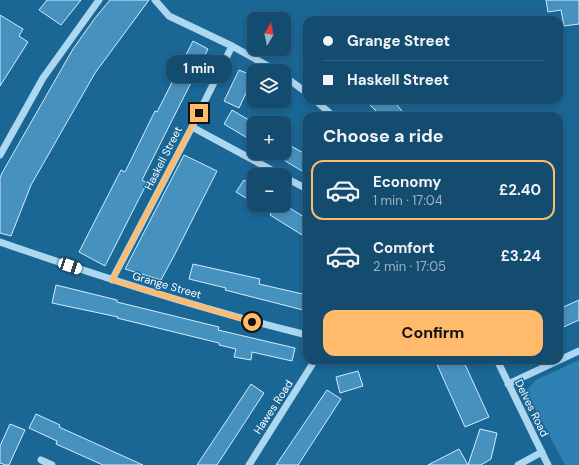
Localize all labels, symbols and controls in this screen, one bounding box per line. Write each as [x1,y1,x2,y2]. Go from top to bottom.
north arrow [247,12,291,56]
map controls [247,12,291,212]
text: Grange Street [347,31,450,51]
callout: 1 min [166,55,232,83]
text: 1 min [183,60,215,77]
button: layers [247,64,291,108]
text: Haskell Street [347,70,449,90]
route end [190,104,208,122]
button: + [247,116,291,160]
street label: Haskell Street [141,124,185,192]
text: Choose a ride [323,124,444,148]
button: − [247,168,291,212]
icon: car [325,172,361,208]
text: Economy [373,172,441,192]
text: £2.40 [499,180,541,200]
text: 1 min · 17:04 [373,192,443,209]
icon: car [325,238,361,274]
text: Comfort [373,238,434,258]
text: £3.24 [500,246,541,266]
car [57,256,83,276]
text: 2 min · 17:05 [373,258,446,275]
street label: Grange Street [131,268,203,302]
button: Confirm [323,310,543,356]
route start [243,313,261,331]
street label: Hawes Road [250,377,296,437]
street label: Delves Road [512,377,552,439]

